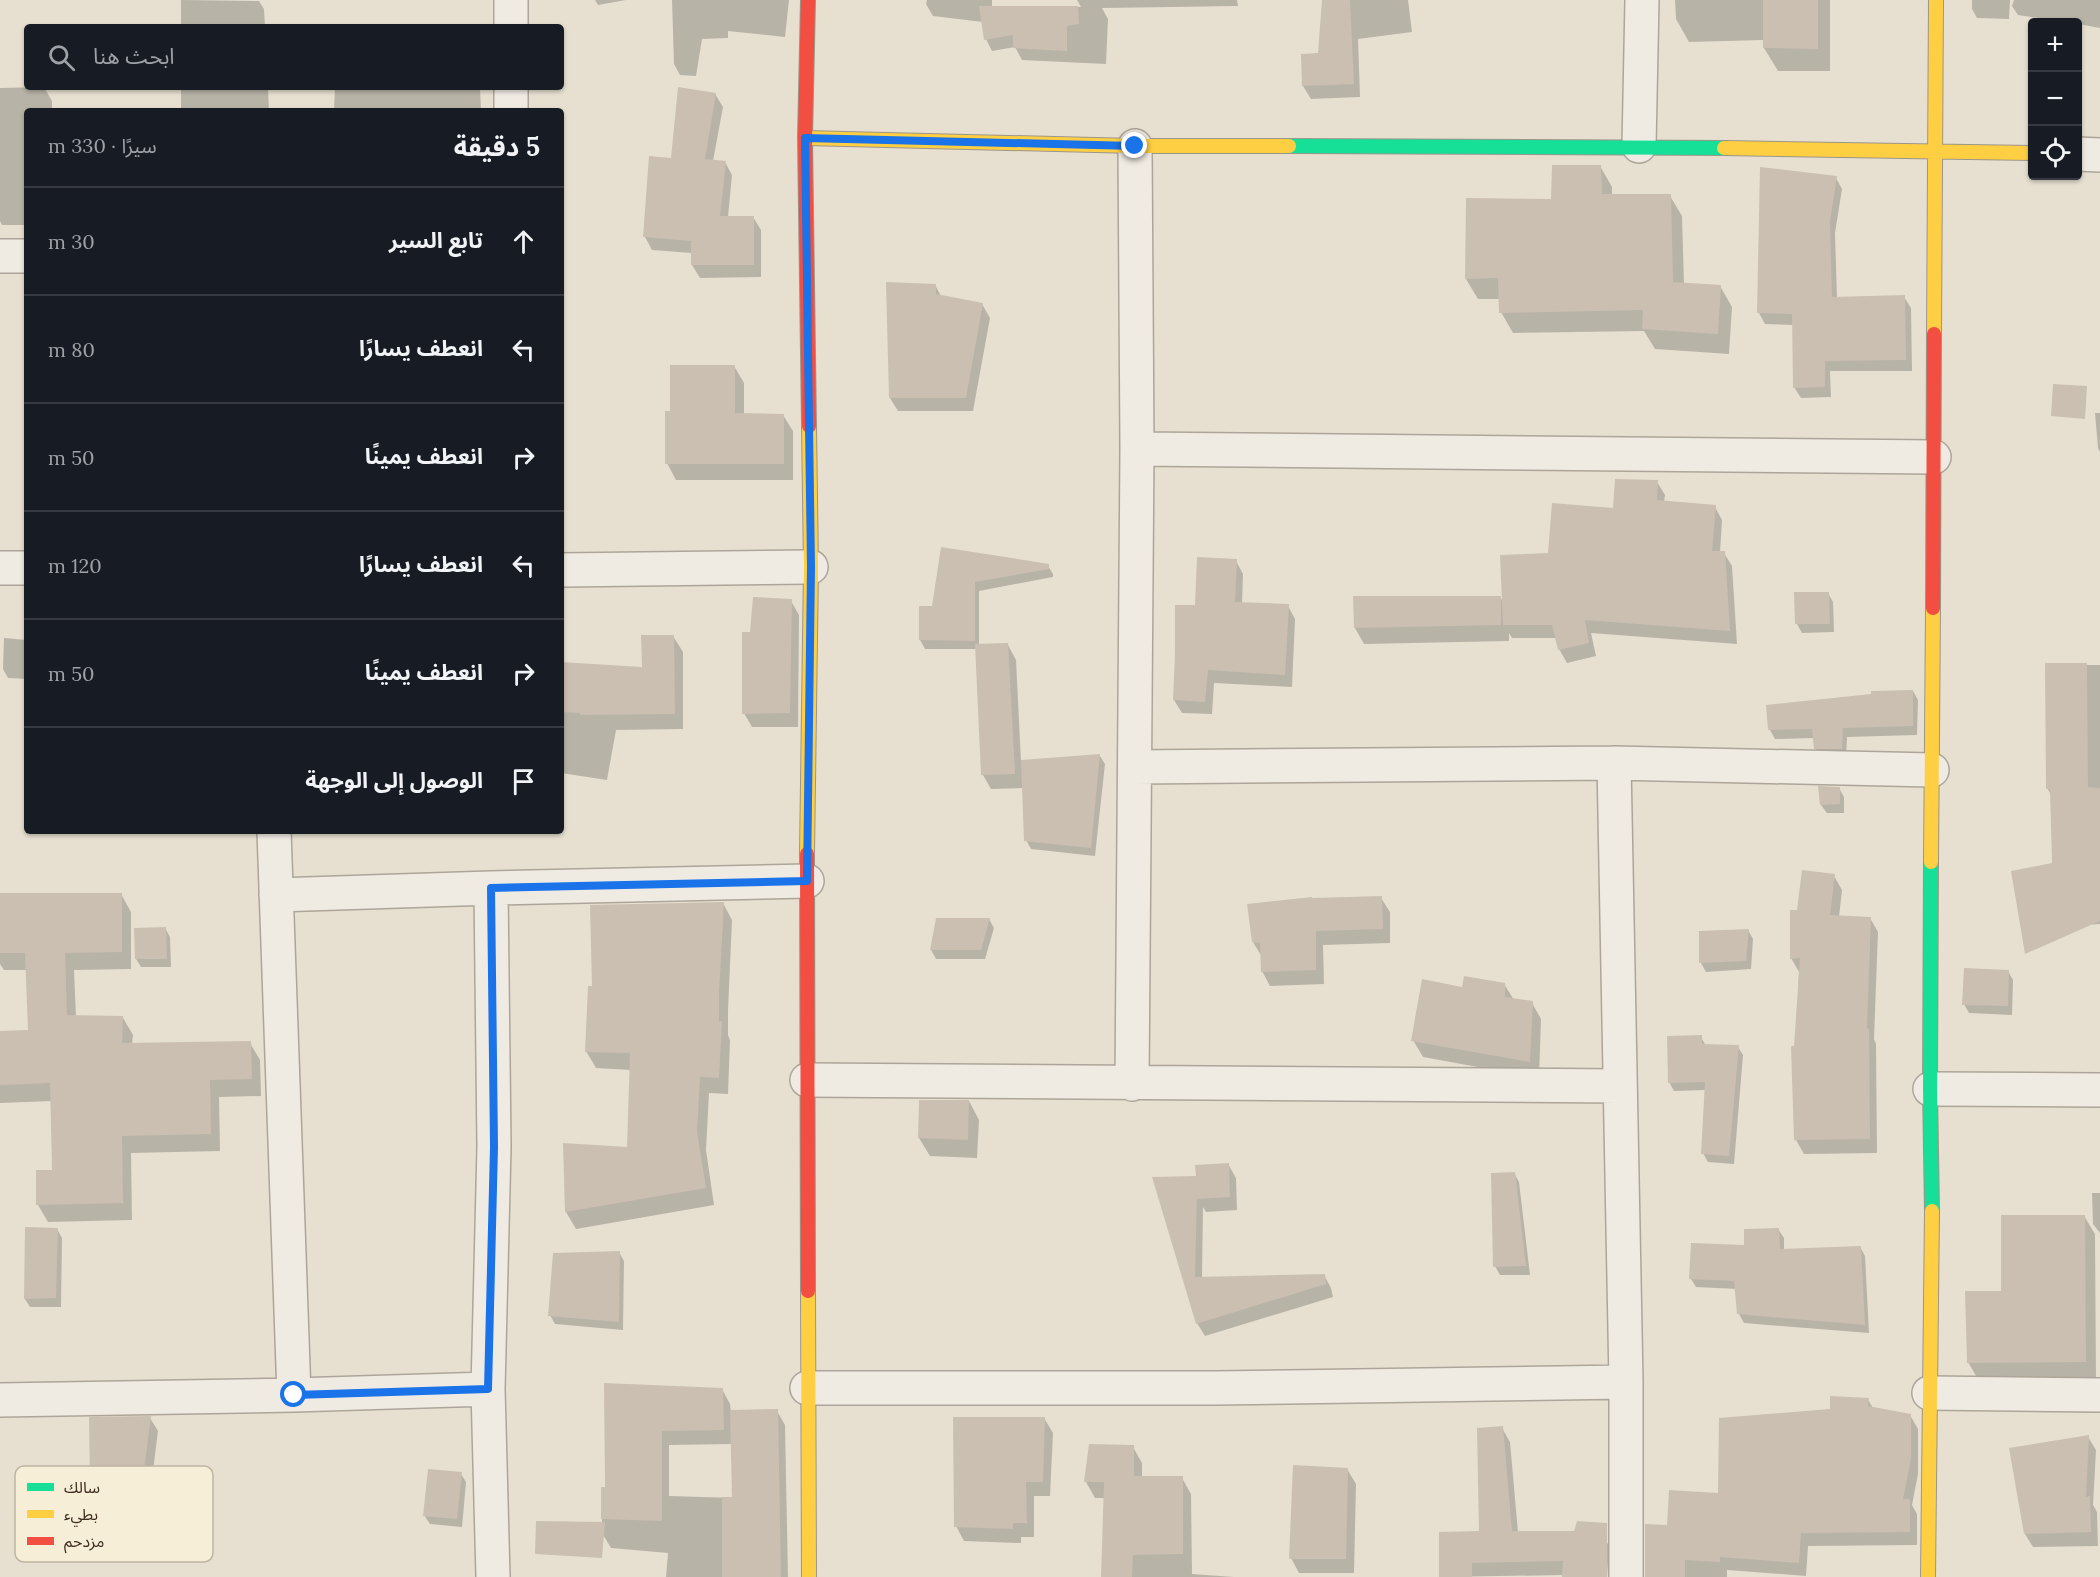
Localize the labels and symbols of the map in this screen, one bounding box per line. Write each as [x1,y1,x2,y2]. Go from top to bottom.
route end [1121,132,1147,158]
route start [280,1381,306,1407]
legend [15,1466,213,1562]
text: سالك [64,1477,100,1497]
text: بطيء [64,1504,98,1527]
text: مزدحم [64,1531,104,1554]

